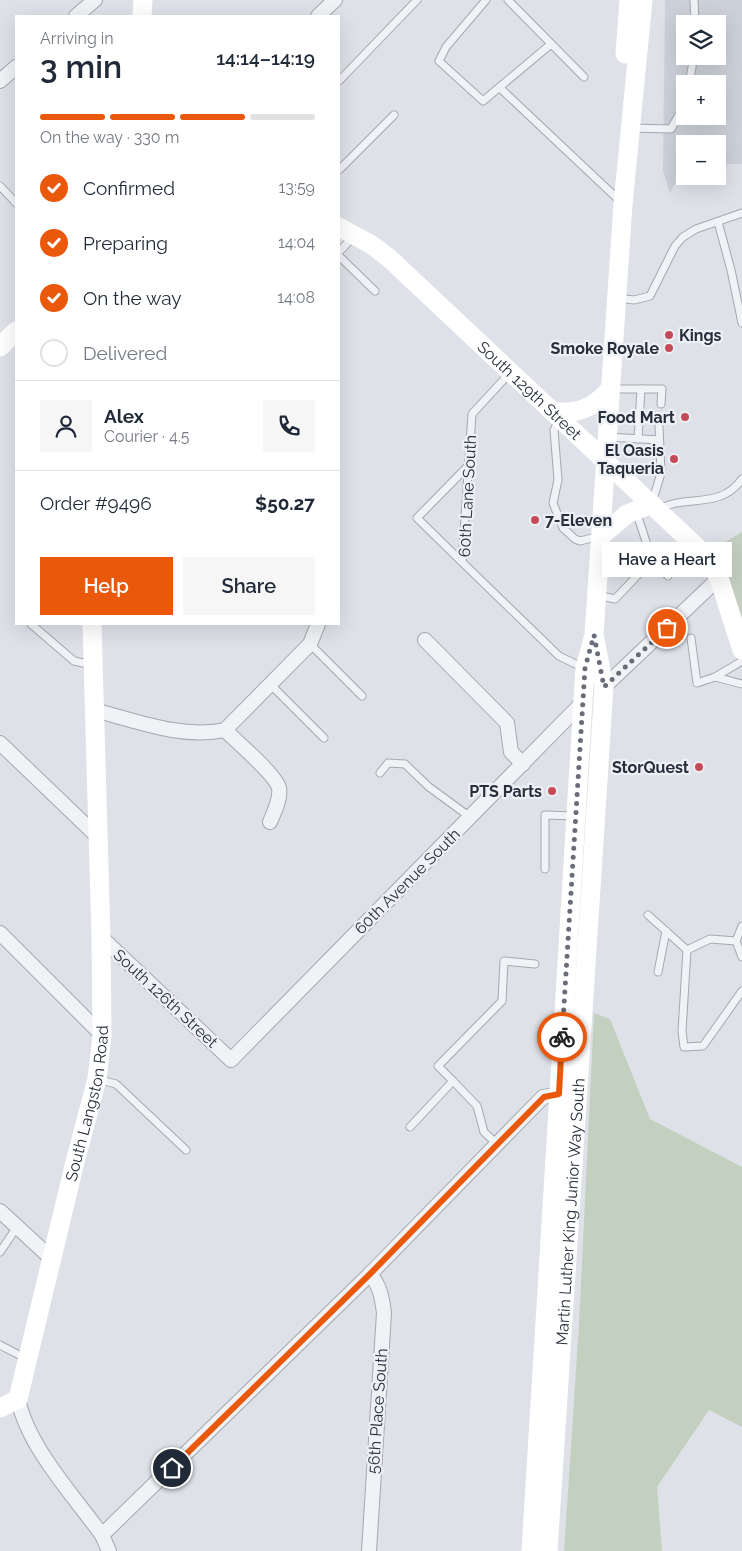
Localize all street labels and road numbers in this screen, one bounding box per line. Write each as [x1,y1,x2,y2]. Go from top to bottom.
street label: South 129th Street [473,337,586,444]
street label: 60th Lane South [455,434,480,558]
street label: 60th Avenue South [351,825,464,938]
street label: South 126th Street [110,945,222,1052]
street label: South Langston Road [62,1025,112,1183]
street label: Martin Luther King Junior Way South [552,1077,589,1346]
street label: 56th Place South [364,1348,391,1474]

